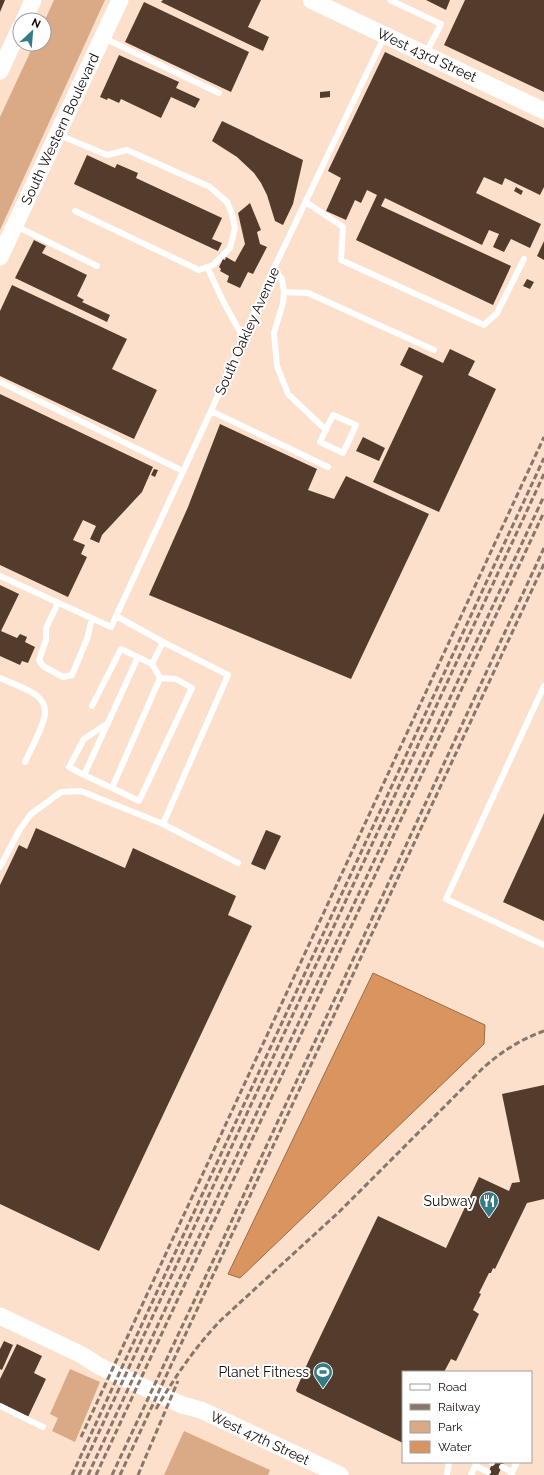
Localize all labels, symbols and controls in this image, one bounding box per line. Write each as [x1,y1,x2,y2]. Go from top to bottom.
north arrow [12,12,52,52]
text: N [30,16,43,31]
street label: West 43rd Street [375,25,480,85]
street label: South Western Boulevard [18,51,102,207]
street label: South Oakley Avenue [212,265,282,397]
restaurant icon: Subway [478,1190,500,1218]
place label: Subway [424,1193,475,1209]
sports icon: Planet Fitness [312,1361,334,1389]
place label: Planet Fitness [218,1364,309,1380]
legend [402,1371,532,1463]
text: Road [438,1380,467,1394]
text: Railway [438,1400,481,1414]
street label: West 47th Street [208,1408,312,1468]
text: Park [438,1420,463,1434]
text: Water [438,1440,472,1454]

